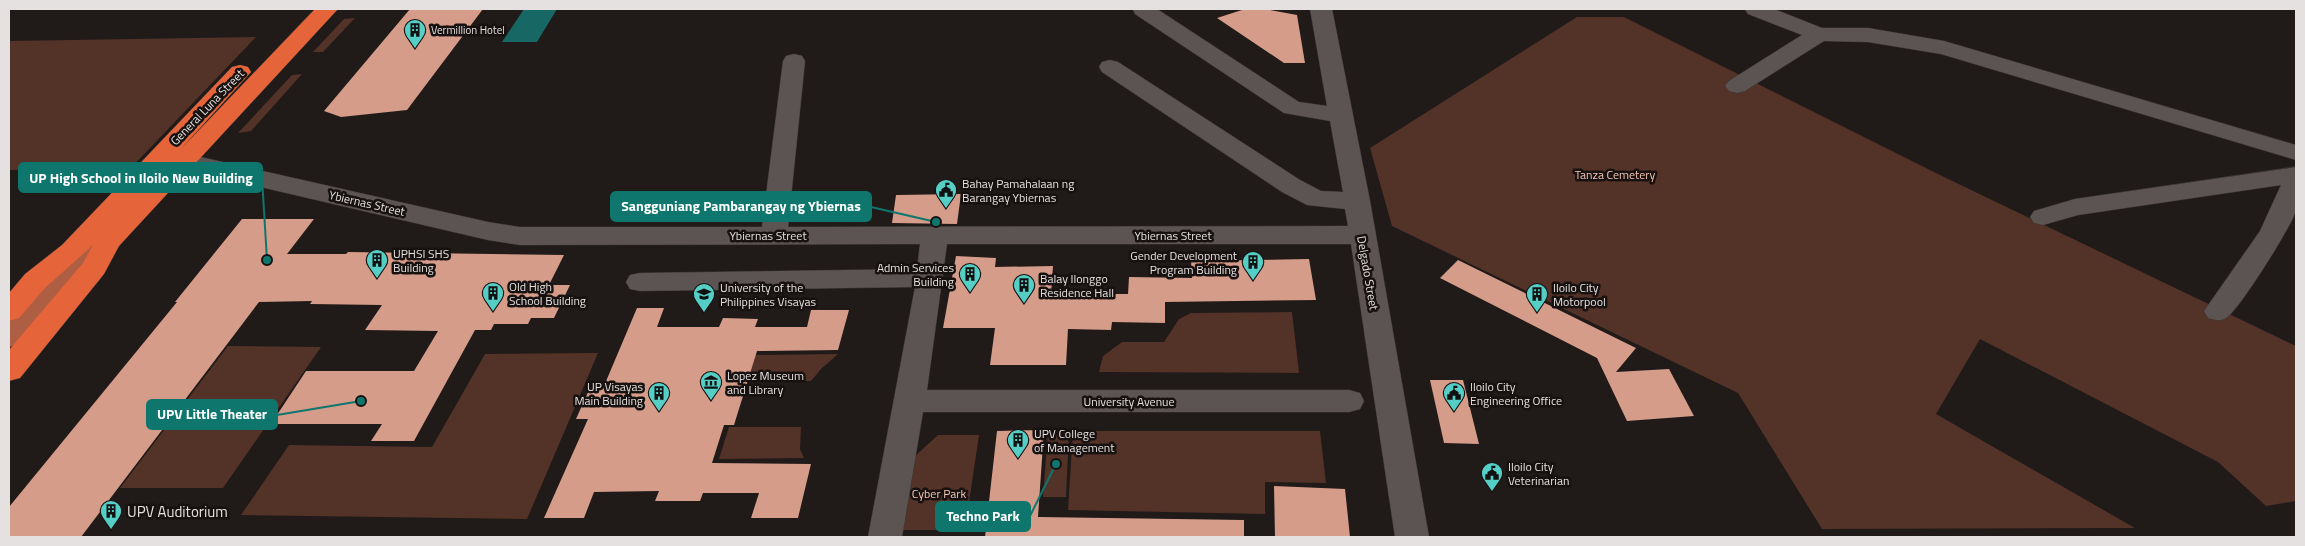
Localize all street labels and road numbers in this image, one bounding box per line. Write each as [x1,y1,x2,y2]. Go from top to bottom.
street label: General Luna Street [166,64,249,149]
street label: Ybiernas Street [327,185,408,221]
street label: Ybiernas Street [729,226,807,245]
street label: Ybiernas Street [1134,226,1212,245]
street label: Delgado Street [1352,234,1384,312]
street label: University Avenue [1083,392,1175,411]

